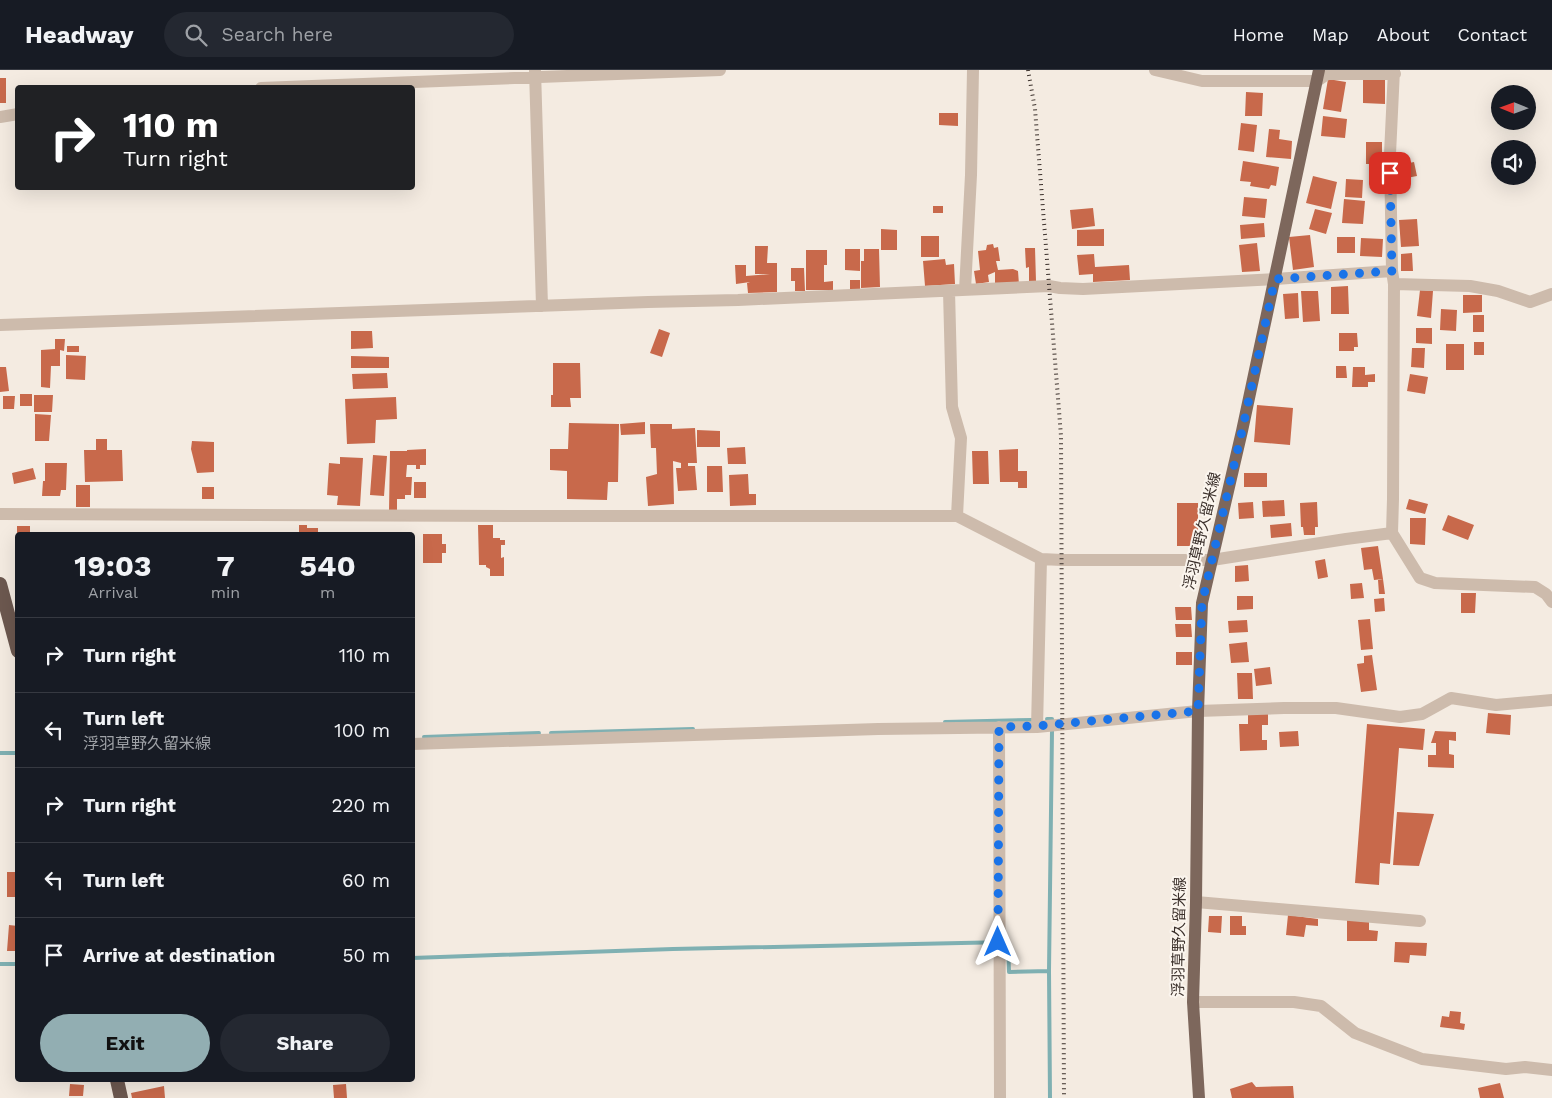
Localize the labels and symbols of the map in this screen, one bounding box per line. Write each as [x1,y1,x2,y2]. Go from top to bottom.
north arrow [1491,85,1536,130]
pin [1369,152,1411,194]
street label: 浮羽草野久留米線 [1180,471,1224,591]
street label: 浮羽草野久留米線 [1169,877,1189,997]
position arrow [971,915,1023,967]

